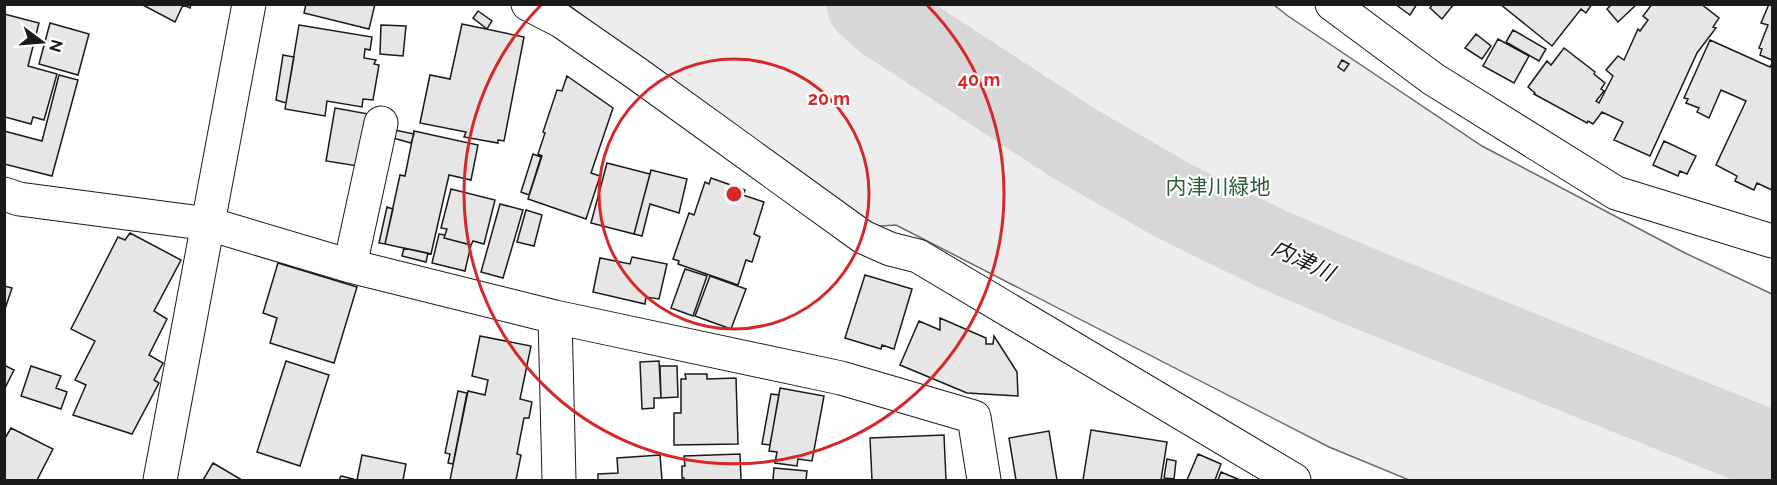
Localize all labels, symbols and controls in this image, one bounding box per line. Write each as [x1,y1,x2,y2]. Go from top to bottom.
north arrow [12,12,72,72]
text: N [45,38,67,54]
text: 40 m [958,69,1000,90]
text: 20 m [808,88,850,109]
park label: 内津川緑地 [1166,174,1271,199]
centre of rings [724,184,744,204]
water label: 内津川 [1268,234,1340,287]

